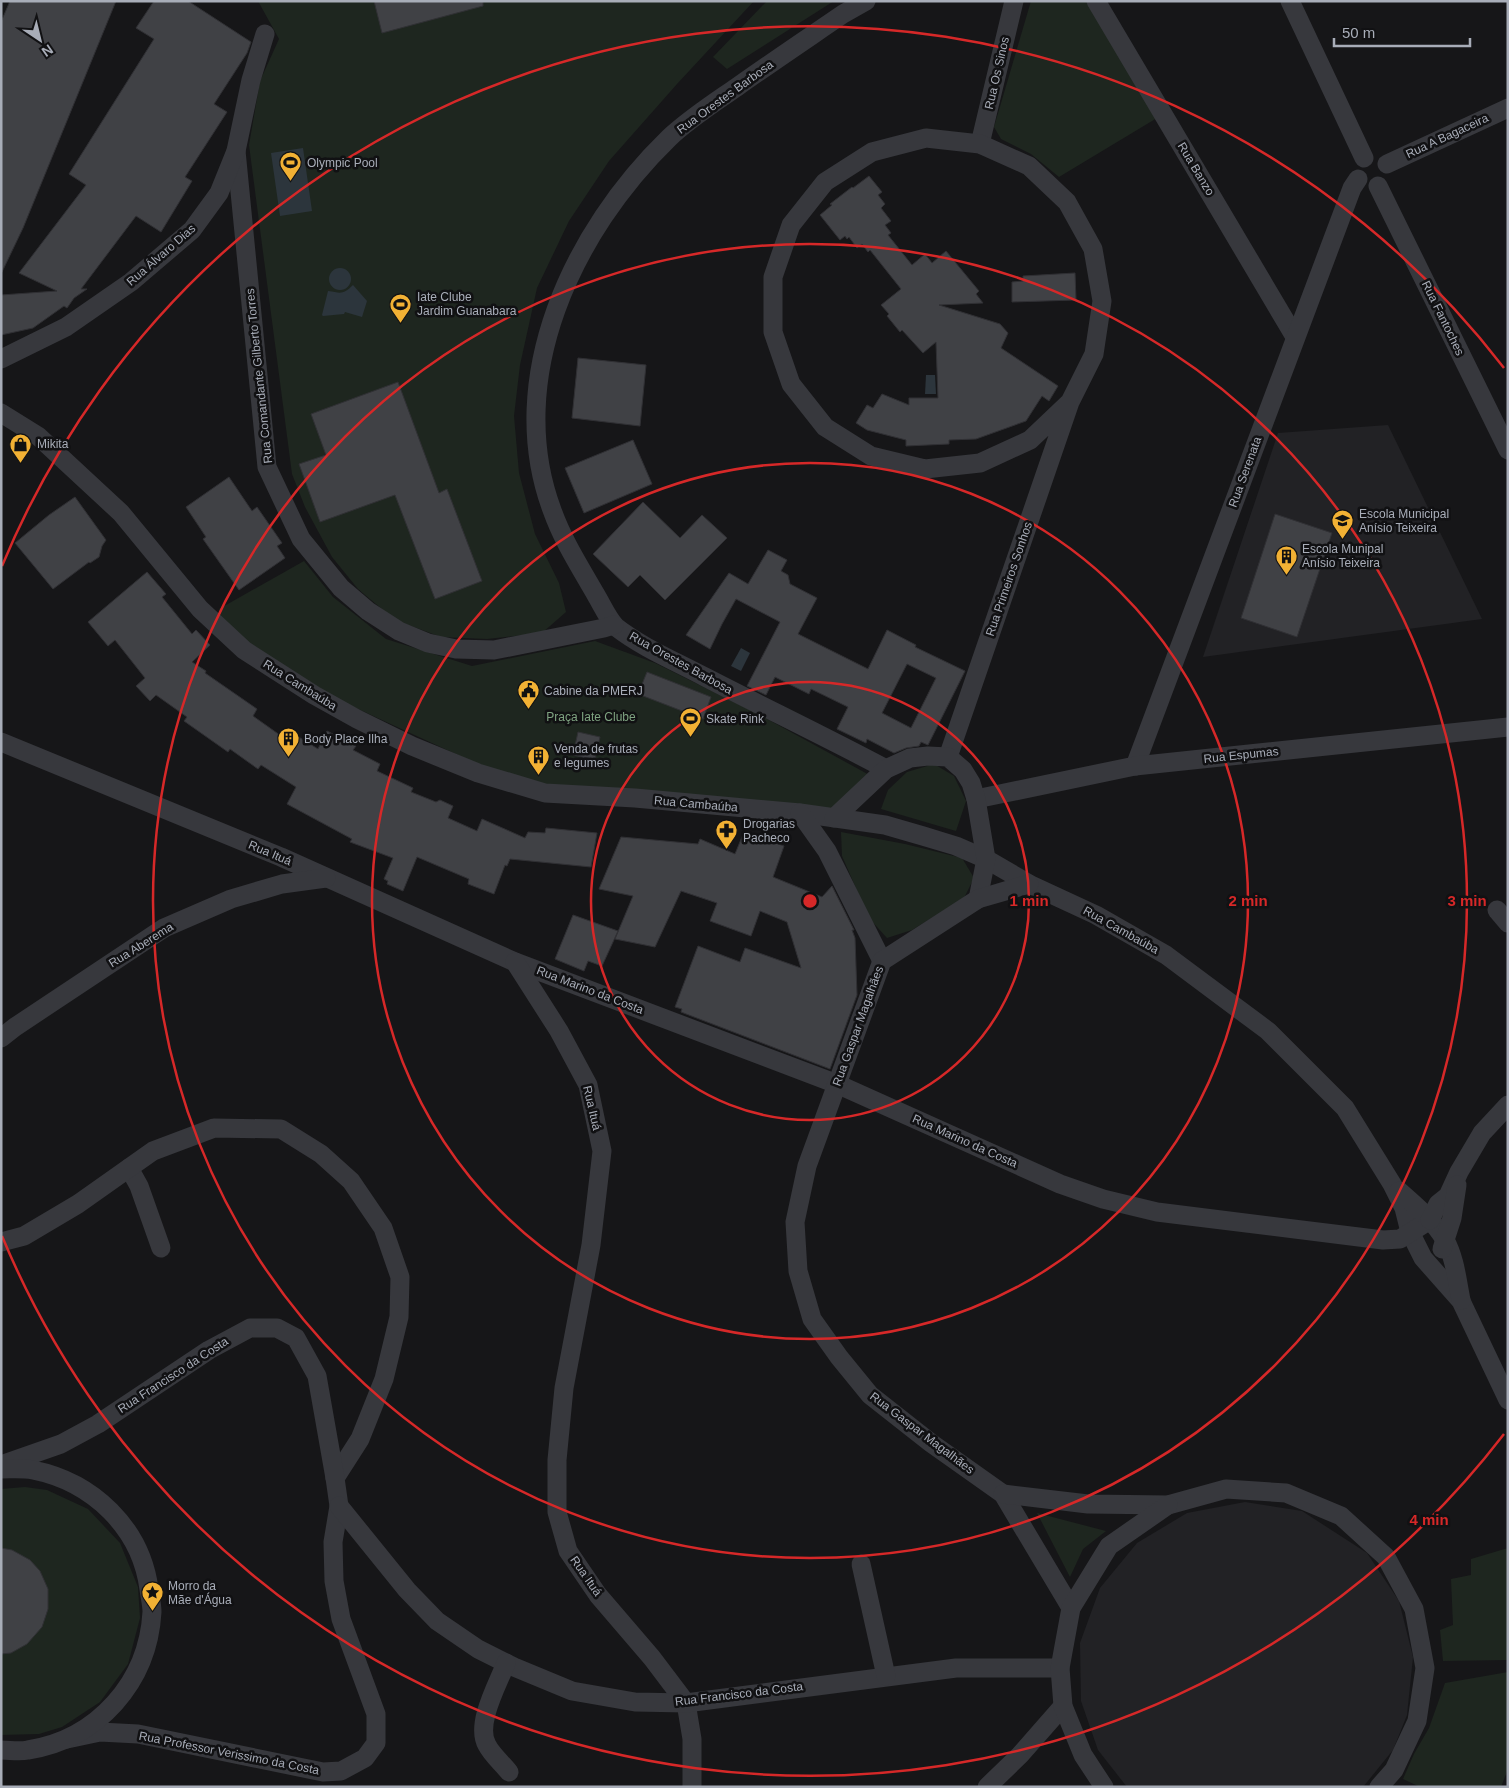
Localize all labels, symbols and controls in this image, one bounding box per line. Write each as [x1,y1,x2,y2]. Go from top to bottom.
north arrow [15,15,65,65]
scale bar [1334,15,1470,47]
text: 50 m [1342,24,1375,41]
street label: Rua Os Sinos [982,35,1012,111]
text: N [39,41,56,60]
street label: Rua Orestes Barbosa [674,57,776,137]
street label: Rua A Bagaceira [1404,111,1491,161]
street label: Rua Banzo [1175,140,1217,198]
sports icon: Olympic Pool [279,151,303,182]
place label: Olympic Pool [307,156,378,170]
street label: Rua Álvaro Dias [123,221,198,289]
street label: Rua Fantoches [1419,278,1467,358]
street label: Rua Comandante Gilberto Torres [243,288,275,464]
place label: Iate Clube Jardim Guanabara [417,290,517,318]
sports icon: Iate Clube Jardim Guanabara [389,292,413,323]
shop icon: Mikita [9,432,33,463]
street label: Rua Serenata [1226,435,1264,509]
place label: Mikita [37,437,69,451]
place label: Escola Municipal Anísio Teixeira [1359,507,1449,535]
school or university icon: Escola Municipal Anísio Teixeira [1331,509,1355,540]
street label: Rua Primeiros Sonhos [983,520,1035,638]
place label: Escola Munipal Anísio Teixeira [1302,542,1383,570]
building icon: Escola Munipal Anísio Teixeira [1274,544,1298,575]
street label: Rua Orestes Barbosa [627,629,735,697]
street label: Rua Cambaúba [261,657,340,713]
public building icon: Cabine da PMERJ [516,679,540,710]
place label: Cabine da PMERJ [544,684,643,698]
sports icon: Skate Rink [678,707,702,738]
park label: Praça Iate Clube [546,710,636,724]
place label: Skate Rink [706,712,765,726]
building icon: Body Place Ilha [276,727,300,758]
place label: Body Place Ilha [304,732,388,746]
place label: Venda de frutas e legumes [554,742,638,770]
building icon: Venda de frutas e legumes [526,744,550,775]
street label: Rua Espumas [1203,744,1279,766]
street label: Rua Cambaúba [654,793,739,815]
place label: Drogarias Pacheco [743,817,795,845]
pharmacy icon: Drogarias Pacheco [715,819,739,850]
street label: Rua Ituá [246,838,294,868]
centre of rings [801,892,819,910]
text: 1 min [1009,892,1049,909]
text: 2 min [1228,892,1268,909]
text: 3 min [1447,892,1487,909]
street label: Rua Cambaúba [1081,904,1161,957]
street label: Rua Aberema [106,919,176,970]
street label: Rua Marino da Costa [535,963,646,1017]
street label: Rua Gaspar Magalhães [830,964,886,1088]
street label: Rua Ituá [580,1084,604,1132]
street label: Rua Marino da Costa [910,1112,1020,1171]
street label: Rua Francisco da Costa [115,1334,231,1416]
street label: Rua Gaspar Magalhães [867,1389,977,1477]
text: 4 min [1409,1511,1449,1528]
street label: Rua Ituá [567,1553,605,1599]
place label: Morro da Mãe d'Água [168,1579,232,1607]
place icon: Morro da Mãe d'Água [140,1581,164,1612]
street label: Rua Francisco da Costa [674,1679,804,1709]
street label: Rua Professor Verissimo da Costa [138,1729,321,1777]

